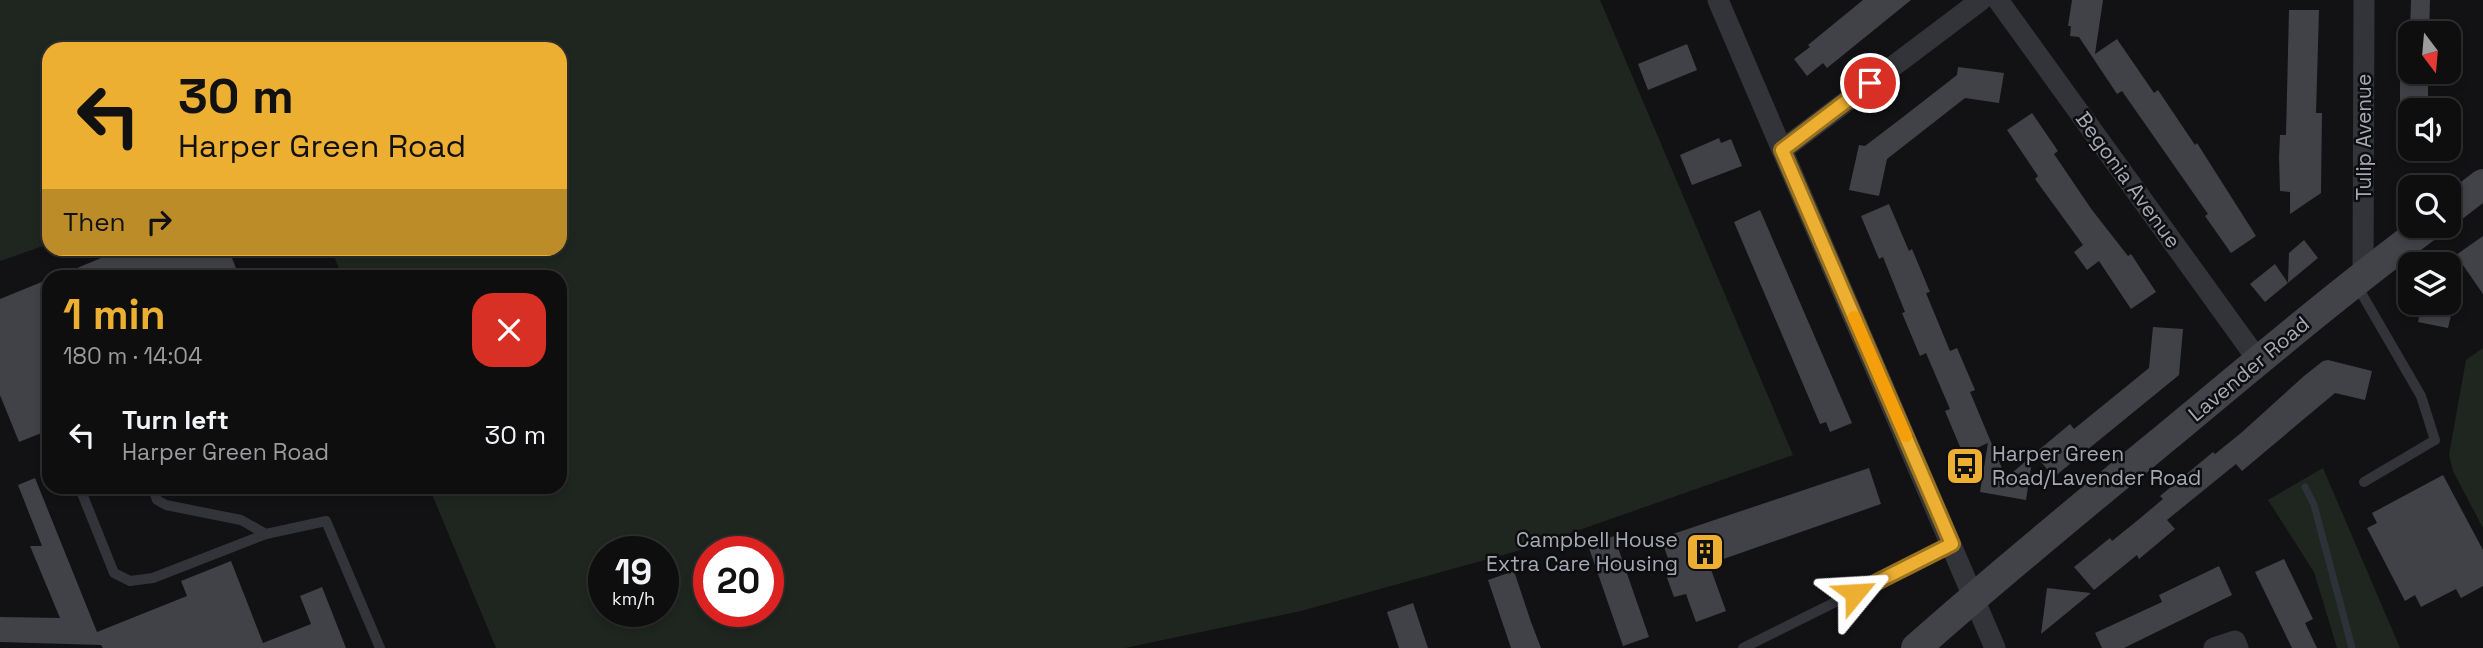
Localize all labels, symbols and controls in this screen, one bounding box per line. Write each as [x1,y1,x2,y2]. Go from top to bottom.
north arrow [2398,21,2460,84]
map controls [2398,21,2461,315]
pin [1840,53,1900,113]
icon: arrive [1851,64,1889,102]
text: 30 m [178,65,294,127]
icon: left [63,70,154,161]
street label: Tulip Avenue [2350,74,2377,200]
button: sound [2398,98,2461,161]
street label: Begonia Avenue [2070,106,2187,253]
text: Harper Green Road [178,126,466,166]
button: search [2398,175,2461,238]
icon: right [140,203,178,241]
text: Then [63,205,126,239]
button: layers [2398,252,2461,315]
text: 1 min [63,288,166,341]
button: close [472,293,546,367]
street label: Lavender Road [2183,310,2315,427]
text: 180 m · 14:04 [63,341,202,371]
text: Turn left [122,403,229,437]
icon: left [63,416,101,454]
text: 30 m [485,418,546,452]
text: Harper Green Road [122,437,329,467]
place label: Harper Green Road/Lavender Road [1992,440,2201,491]
bus stop icon: Harper Green Road/Lavender Road [1944,445,1986,487]
place label: Campbell House Extra Care Housing [1486,526,1678,577]
building icon: Campbell House Extra Care Housing [1684,531,1726,573]
speed limit sign: 20 [693,536,784,627]
text: 19 [615,550,652,594]
position arrow [1818,556,1892,630]
text: km/h [612,587,655,610]

